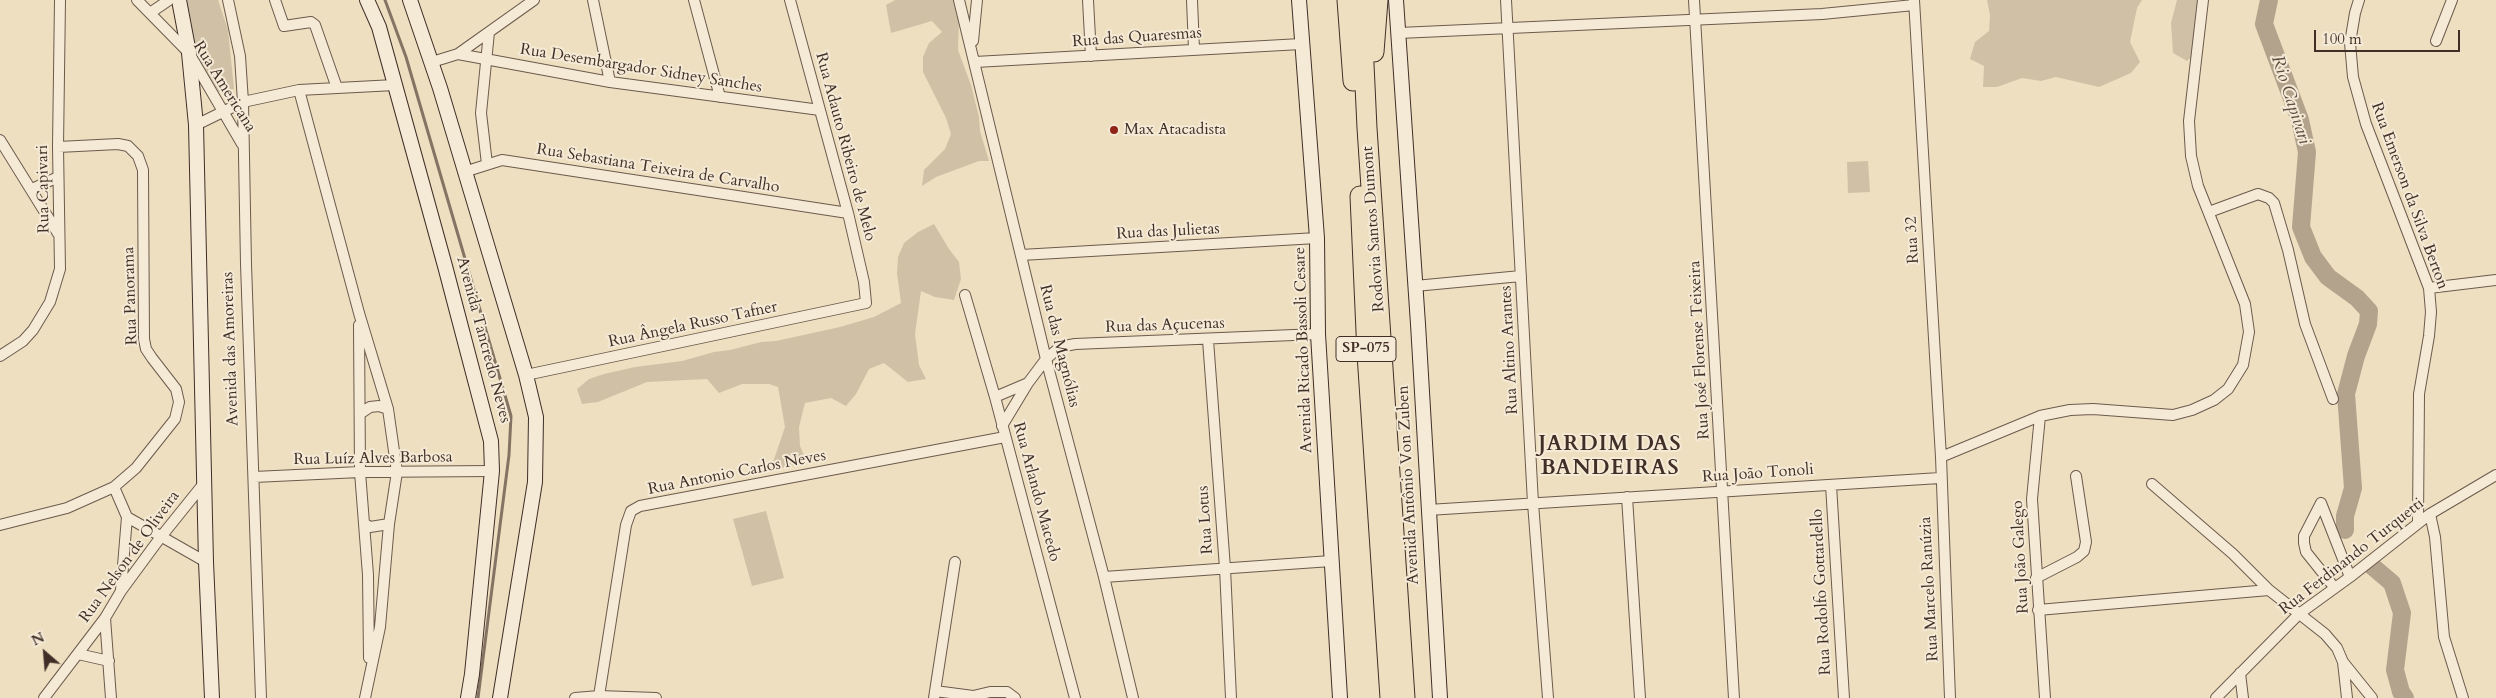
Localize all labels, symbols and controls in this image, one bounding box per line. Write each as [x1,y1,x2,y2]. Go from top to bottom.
scale bar [2316,20,2462,52]
street label: Rua das Quaresmas [1072,24,1202,52]
text: 100 m [2322,29,2362,49]
street label: Rua Americana [188,38,260,136]
street label: Rua Desembargador Sidney Sanches [519,40,763,98]
street label: Rua Adauto Ribeiro de Melo [811,51,879,243]
water label: Rio Capivari [2265,53,2315,147]
street label: Rua Emerson da Silva Berton [2366,100,2452,292]
place label: Max Atacadista [1124,120,1226,140]
marker: Max Atacadista [1108,124,1120,136]
street label: Rua Sebastiana Teixeira de Carvalho [535,140,781,198]
street label: Rua Capivari [34,145,54,233]
street label: Rodovia Santos Dumont [1359,145,1389,313]
street label: Rua 32 [1902,216,1924,264]
street label: Rua das Julietas [1116,220,1220,244]
street label: Rua Panorama [120,246,142,346]
street label: Avenida Ricado Bassoli Cesare [1291,247,1317,453]
street label: Avenida Tancredo Neves [452,255,514,425]
street label: Rua José Florense Teixeira [1686,260,1714,440]
street label: Avenida das Amoreiras [219,272,243,426]
street label: Rua das Magnólias [1034,283,1084,409]
street label: Rua Altino Arantes [1497,285,1523,415]
street label: Rua Ângela Russo Tafner [607,298,779,352]
street label: Rua das Açucenas [1105,314,1225,338]
road number: SP-075 [1336,336,1396,362]
street label: Avenida Antônio Von Zuben [1394,385,1424,585]
street label: Rua Arlando Macedo [1008,420,1064,564]
district label: JARDIM DAS BANDEIRAS [1537,432,1683,482]
street label: Rua Antonio Carlos Neves [646,446,828,500]
street label: Rua Luíz Alves Barbosa [293,448,453,470]
street label: Rua João Tonoli [1702,461,1814,487]
street label: Rua Lotus [1194,485,1218,555]
street label: Rua Nelson de Oliveira [76,487,184,627]
street label: Rua Ferdinando Turquetti [2276,495,2428,619]
street label: Rua João Galego [2008,500,2034,614]
street label: Rua Rodolfo Gottardello [1808,508,1836,676]
street label: Rua Marcelo Ranúzia [1917,516,1943,662]
north arrow [20,628,70,678]
text: N [28,628,48,650]

